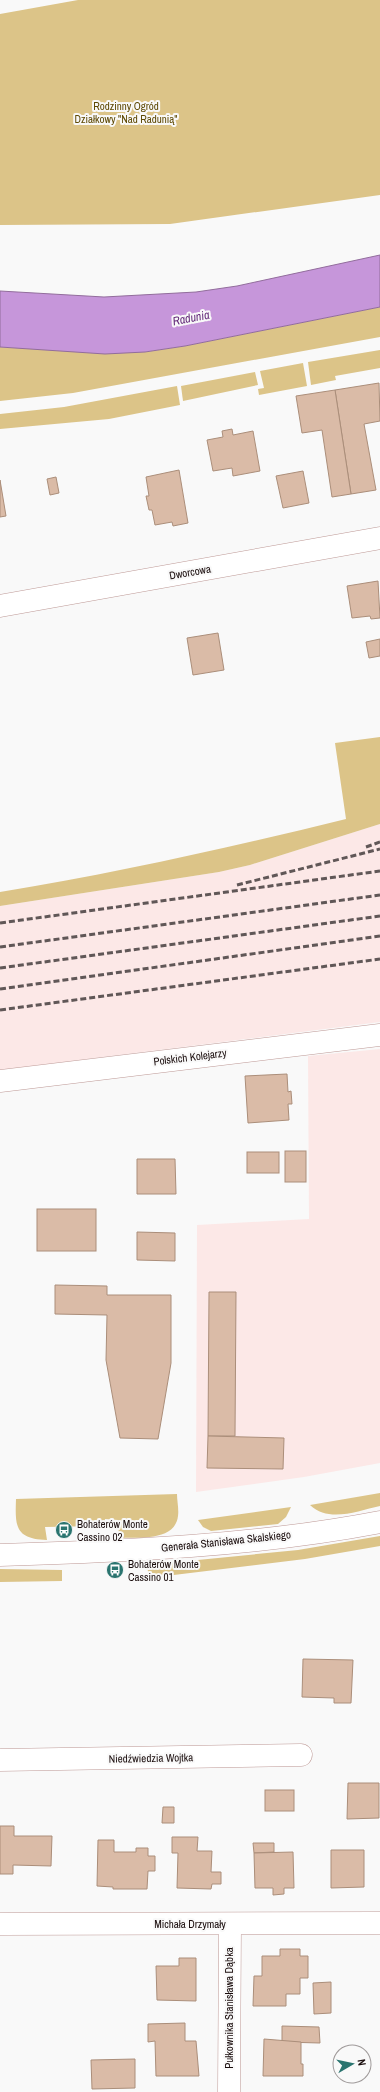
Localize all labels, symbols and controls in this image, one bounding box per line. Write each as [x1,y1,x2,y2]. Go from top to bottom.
park label: Rodzinny Ogród Działkowy "Nad Radunią" [74,99,178,126]
water label: Radunia [171,306,211,329]
street label: Dworcowa [168,561,212,583]
street label: Polskich Kolejarzy [153,1046,228,1068]
place label: Bohaterów Monte Cassino 02 [77,1517,148,1544]
bus stop icon: Bohaterów Monte Cassino 02 [54,1520,74,1540]
street label: Generała Stanisława Skalskiego [160,1527,292,1555]
place label: Bohaterów Monte Cassino 01 [128,1557,199,1584]
bus stop icon: Bohaterów Monte Cassino 01 [105,1560,125,1580]
street label: Niedźwiedzia Wojtka [109,1750,193,1766]
street label: Michała Drzymały [154,1917,226,1931]
street label: Pułkownika Stanisława Dąbka [222,1947,236,2069]
north arrow [332,2044,372,2084]
text: N [354,2058,369,2067]

